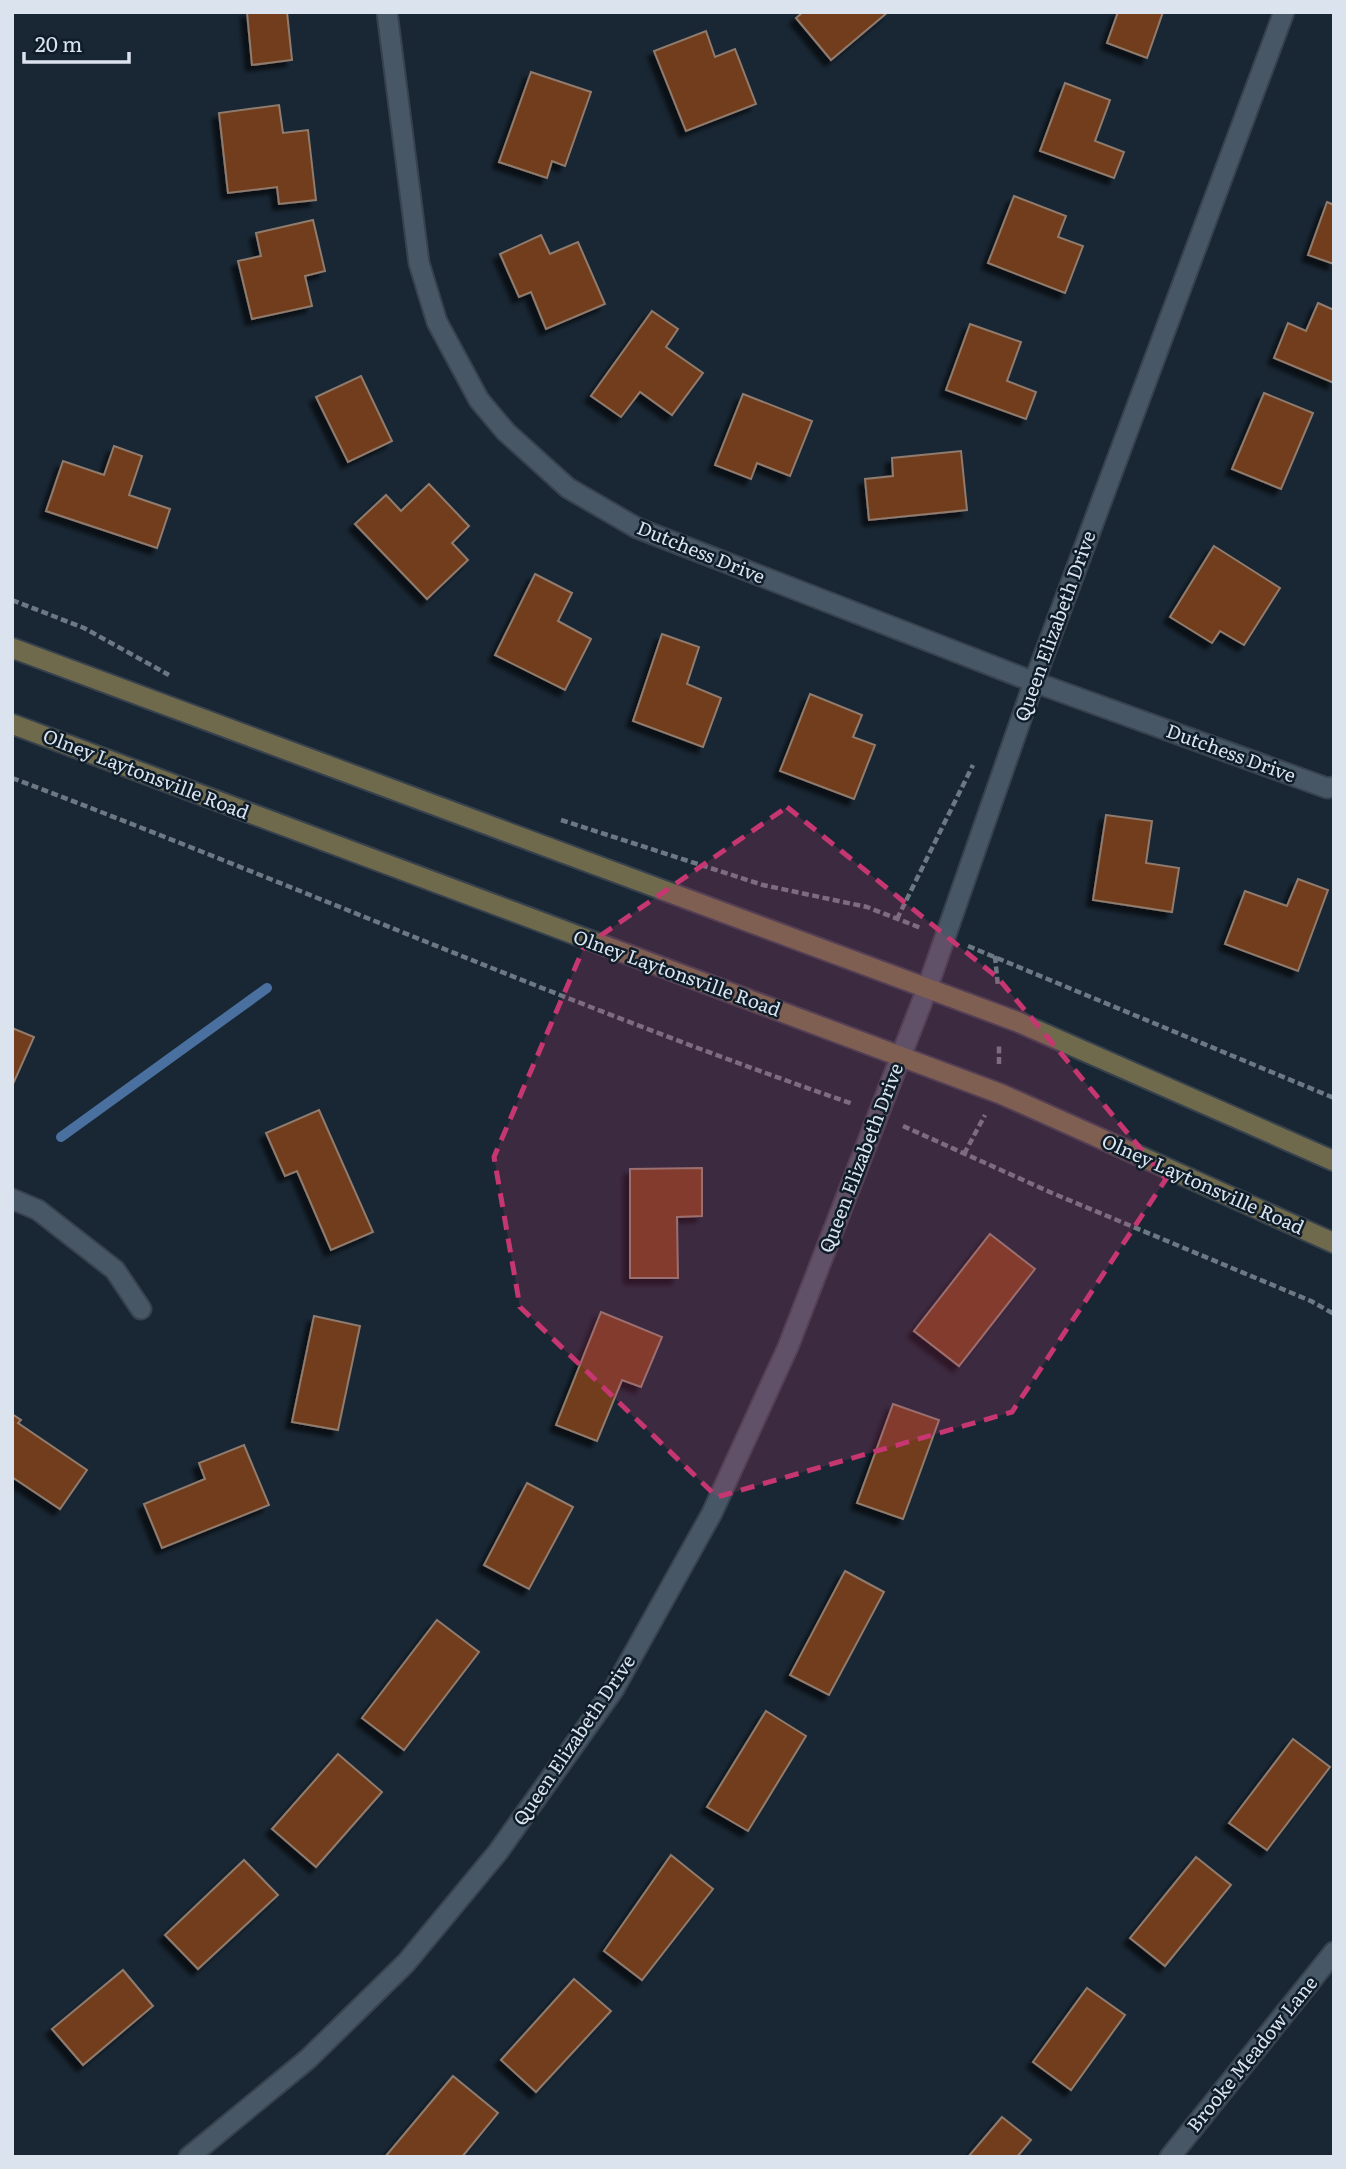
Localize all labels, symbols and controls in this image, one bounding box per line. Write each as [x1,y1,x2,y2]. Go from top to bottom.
scale bar [24,21,130,65]
text: 20 m [35,27,82,58]
street label: Dutchess Drive [633,513,770,590]
street label: Queen Elizabeth Drive [1007,526,1102,725]
street label: Dutchess Drive [1163,716,1300,789]
street label: Olney Laytonsville Road [39,721,254,825]
street label: Olney Laytonsville Road [570,921,785,1023]
street label: Queen Elizabeth Drive [811,1059,909,1257]
street label: Olney Laytonsville Road [1098,1126,1309,1241]
street label: Queen Elizabeth Drive [505,1648,641,1831]
street label: Brooke Meadow Lane [1179,1969,1323,2138]

